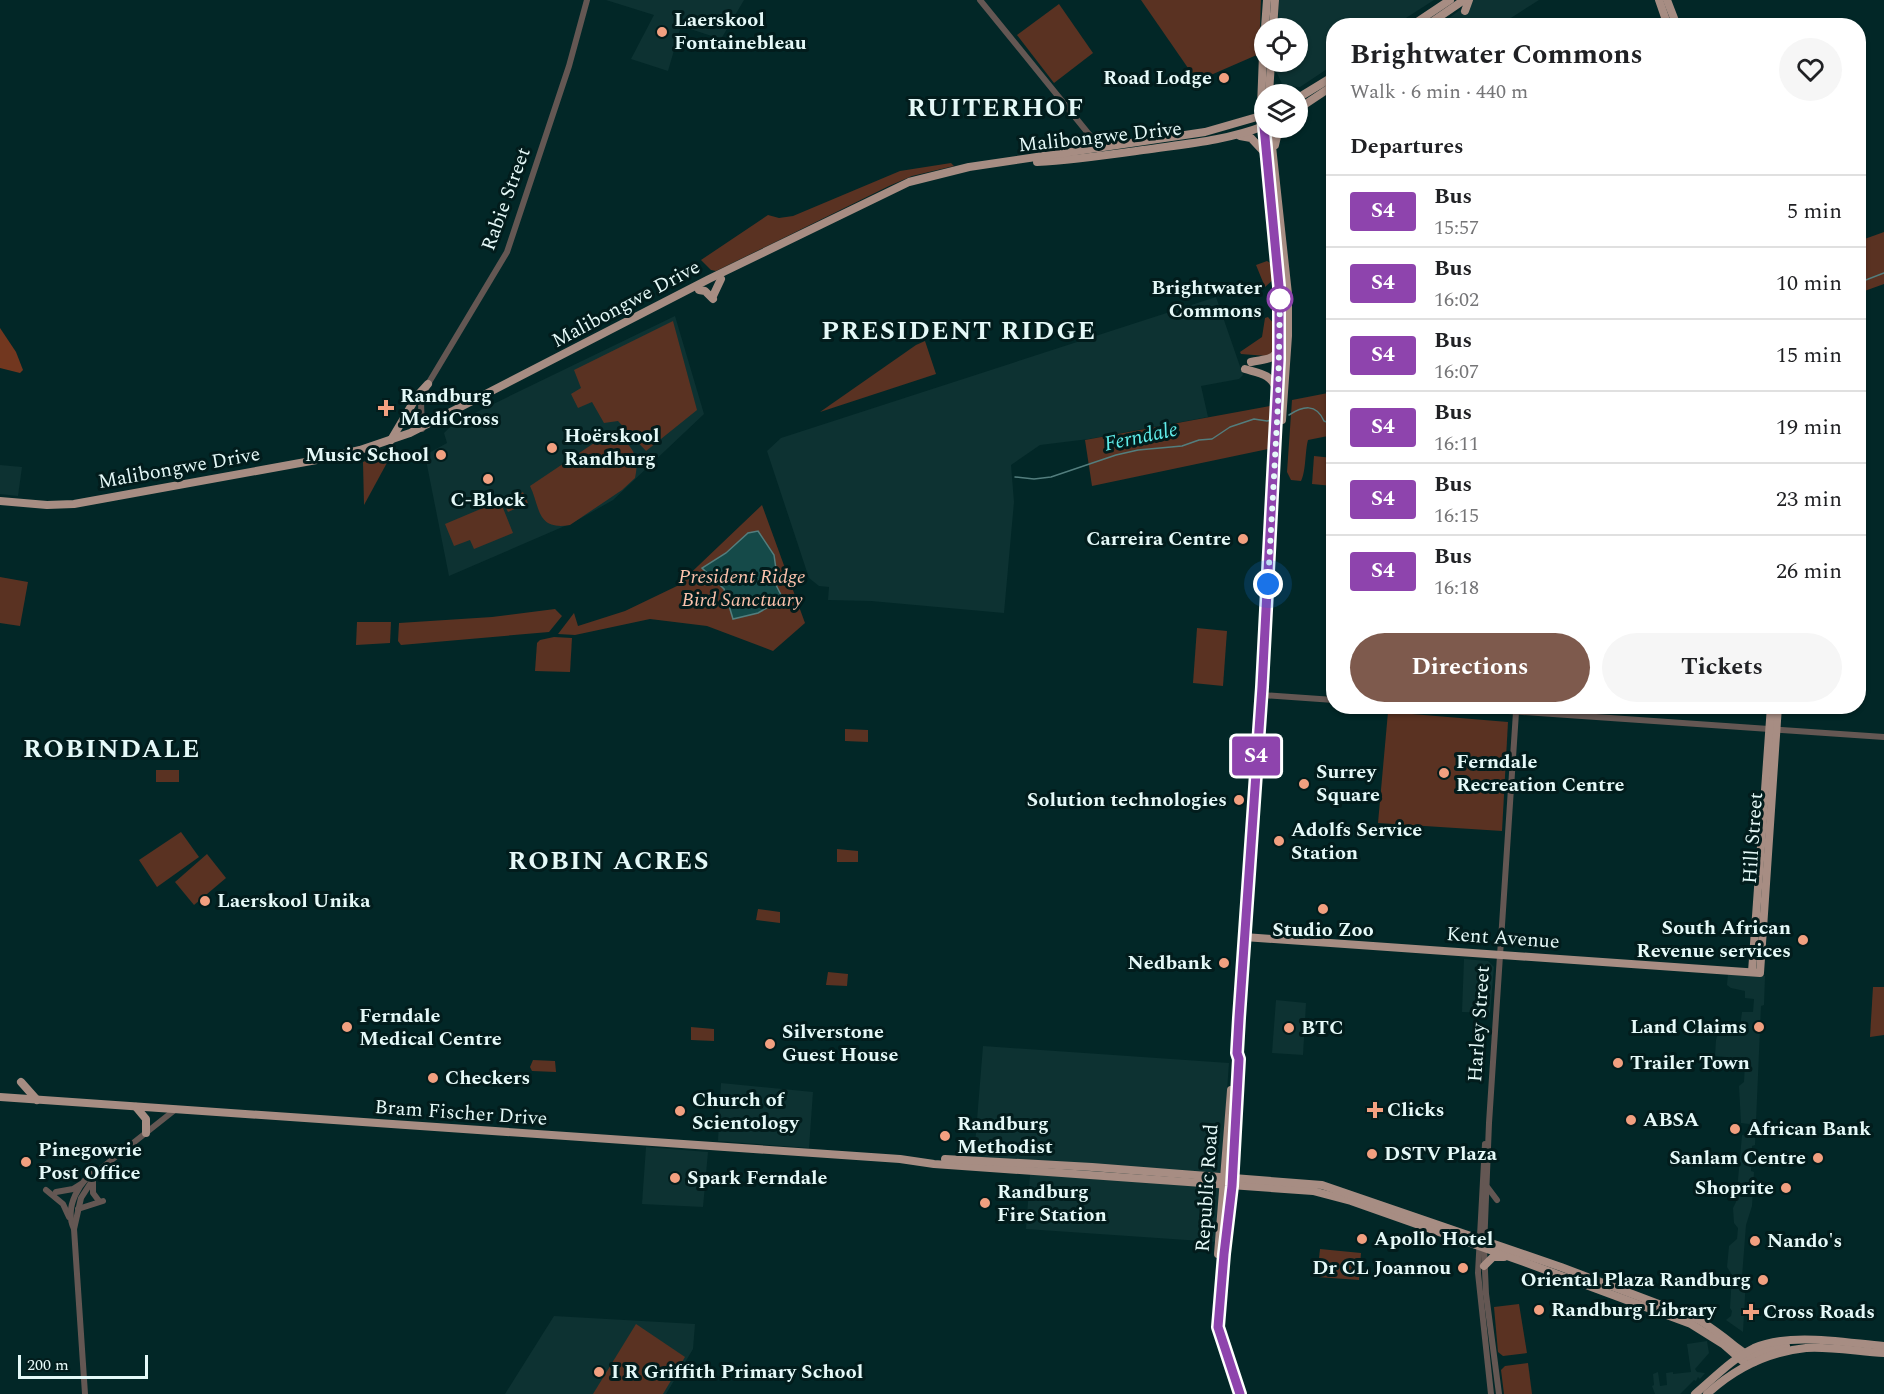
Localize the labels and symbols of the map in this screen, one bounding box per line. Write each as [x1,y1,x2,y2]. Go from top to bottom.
place label: Laerskool Fontainebleau [674,5,807,58]
marker: Laerskool Fontainebleau [655,25,669,39]
place label: Road Lodge [1103,63,1212,93]
marker: Road Lodge [1217,71,1231,85]
district label: RUITERHOF [907,88,1085,128]
street label: Malibongwe Drive [1017,113,1183,161]
street label: Rabie Street [473,143,539,255]
street label: Malibongwe Drive [546,252,706,356]
place label: Brightwater Commons [1151,273,1262,326]
marker: Brightwater Commons [1267,286,1293,312]
district label: PRESIDENT RIDGE [821,311,1097,351]
place label: Randburg MediCross [400,381,499,434]
marker: Randburg MediCross [377,399,395,417]
water label: Ferndale [1101,414,1181,460]
place label: Hoërskool Randburg [564,421,659,474]
street label: Malibongwe Drive [96,439,262,497]
place label: Music School [305,440,429,470]
marker: Hoërskool Randburg [545,441,559,455]
marker: Music School [434,448,448,462]
marker: C-Block [481,472,495,486]
place label: C-Block [451,485,526,515]
place label: Carreira Centre [1086,524,1231,554]
marker: Carreira Centre [1236,532,1250,546]
park label: President Ridge Bird Sanctuary [678,562,806,615]
your location [1253,569,1283,599]
district label: ROBINDALE [23,729,201,769]
line badge: S4 [1229,736,1283,776]
place label: Ferndale Recreation Centre [1456,747,1624,800]
place label: Surrey Square [1316,757,1380,810]
marker: Ferndale Recreation Centre [1437,766,1451,780]
marker: Surrey Square [1297,777,1311,791]
place label: Solution technologies [1027,785,1227,815]
street label: Hill Street [1735,791,1771,885]
marker: Solution technologies [1232,793,1246,807]
place label: Adolfs Service Station [1291,815,1422,868]
marker: Adolfs Service Station [1272,834,1286,848]
district label: ROBIN ACRES [508,841,710,881]
place label: Laerskool Unika [217,886,371,916]
marker: Laerskool Unika [198,894,212,908]
marker: Studio Zoo [1316,902,1330,916]
place label: South African Revenue services [1636,913,1791,966]
place label: Studio Zoo [1272,915,1374,945]
street label: Kent Avenue [1445,919,1561,957]
marker: South African Revenue services [1796,933,1810,947]
place label: Nedbank [1128,948,1212,978]
marker: Nedbank [1217,956,1231,970]
street label: Harley Street [1460,965,1498,1083]
place label: Ferndale Medical Centre [359,1001,502,1054]
place label: Land Claims [1630,1012,1747,1042]
place label: BTC [1301,1013,1343,1043]
place label: Silverstone Guest House [782,1017,898,1070]
marker: Ferndale Medical Centre [340,1020,354,1034]
marker: Land Claims [1752,1020,1766,1034]
marker: BTC [1282,1021,1296,1035]
marker: Silverstone Guest House [763,1037,777,1051]
place label: Trailer Town [1630,1048,1750,1078]
marker: Trailer Town [1611,1056,1625,1070]
place label: Checkers [445,1063,530,1093]
marker: Checkers [426,1071,440,1085]
place label: Church of Scientology [692,1085,800,1138]
street label: Bram Fischer Drive [374,1092,548,1134]
place label: Clicks [1387,1095,1444,1125]
marker: Clicks [1368,1103,1382,1117]
marker: Church of Scientology [673,1104,687,1118]
place label: ABSA [1643,1105,1700,1135]
place label: Randburg Methodist [957,1109,1053,1162]
marker: ABSA [1624,1113,1638,1127]
place label: African Bank [1747,1114,1871,1144]
marker: African Bank [1728,1122,1742,1136]
street label: Republic Road [1188,1123,1226,1253]
marker: Randburg Methodist [938,1129,952,1143]
place label: Pinegowrie Post Office [38,1135,142,1188]
place label: DSTV Plaza [1384,1139,1498,1169]
place label: Sanlam Centre [1669,1143,1806,1173]
marker: DSTV Plaza [1365,1147,1379,1161]
marker: Sanlam Centre [1811,1151,1825,1165]
marker: Pinegowrie Post Office [19,1155,33,1169]
place label: Spark Ferndale [687,1163,828,1193]
marker: Spark Ferndale [668,1171,682,1185]
place label: Shoprite [1695,1173,1774,1203]
place label: Randburg Fire Station [997,1177,1107,1230]
marker: Shoprite [1779,1181,1793,1195]
marker: Randburg Fire Station [978,1196,992,1210]
place label: Apollo Hotel [1374,1224,1493,1254]
place label: Nando's [1767,1226,1842,1256]
marker: Apollo Hotel [1355,1232,1369,1246]
marker: Nando's [1748,1234,1762,1248]
place label: Dr CL Joannou [1312,1253,1451,1283]
marker: Dr CL Joannou [1456,1261,1470,1275]
place label: Oriental Plaza Randburg [1521,1265,1751,1295]
marker: Oriental Plaza Randburg [1756,1273,1770,1287]
place label: Randburg Library [1551,1295,1718,1325]
place label: Cross Roads [1763,1297,1875,1327]
marker: Randburg Library [1532,1303,1546,1317]
marker: Cross Roads [1744,1305,1758,1319]
scale bar [18,1352,148,1380]
place label: I R Griffith Primary School [611,1357,863,1387]
marker: I R Griffith Primary School [592,1365,606,1379]

